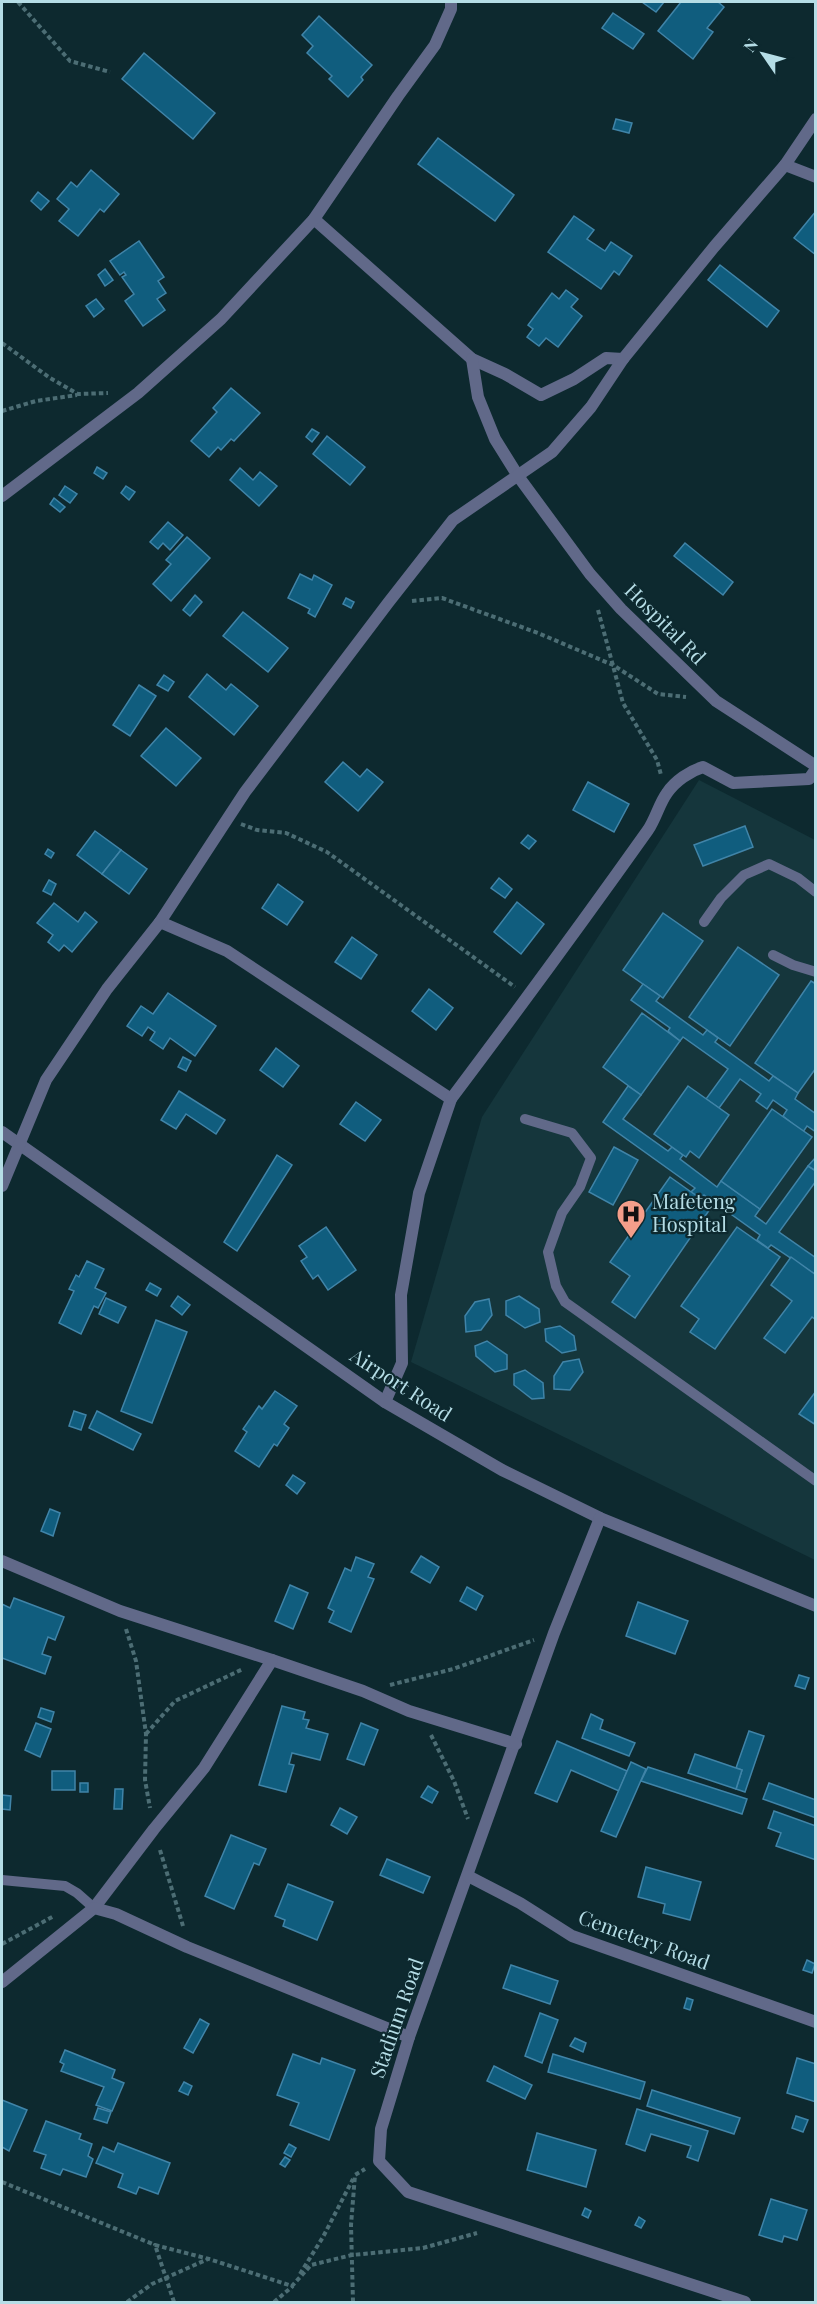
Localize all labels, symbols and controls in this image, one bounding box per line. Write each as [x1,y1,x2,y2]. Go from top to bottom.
north arrow [733,24,793,84]
text: N [738,34,762,56]
street label: Hospital Rd [620,576,713,670]
place label: Mafeteng Hospital [652,1187,736,1237]
hospital icon: Mafeteng Hospital [615,1198,647,1240]
street label: Airport Road [345,1340,458,1427]
street label: Cemetery Road [575,1902,714,1975]
street label: Stadium Road [362,1954,429,2081]

